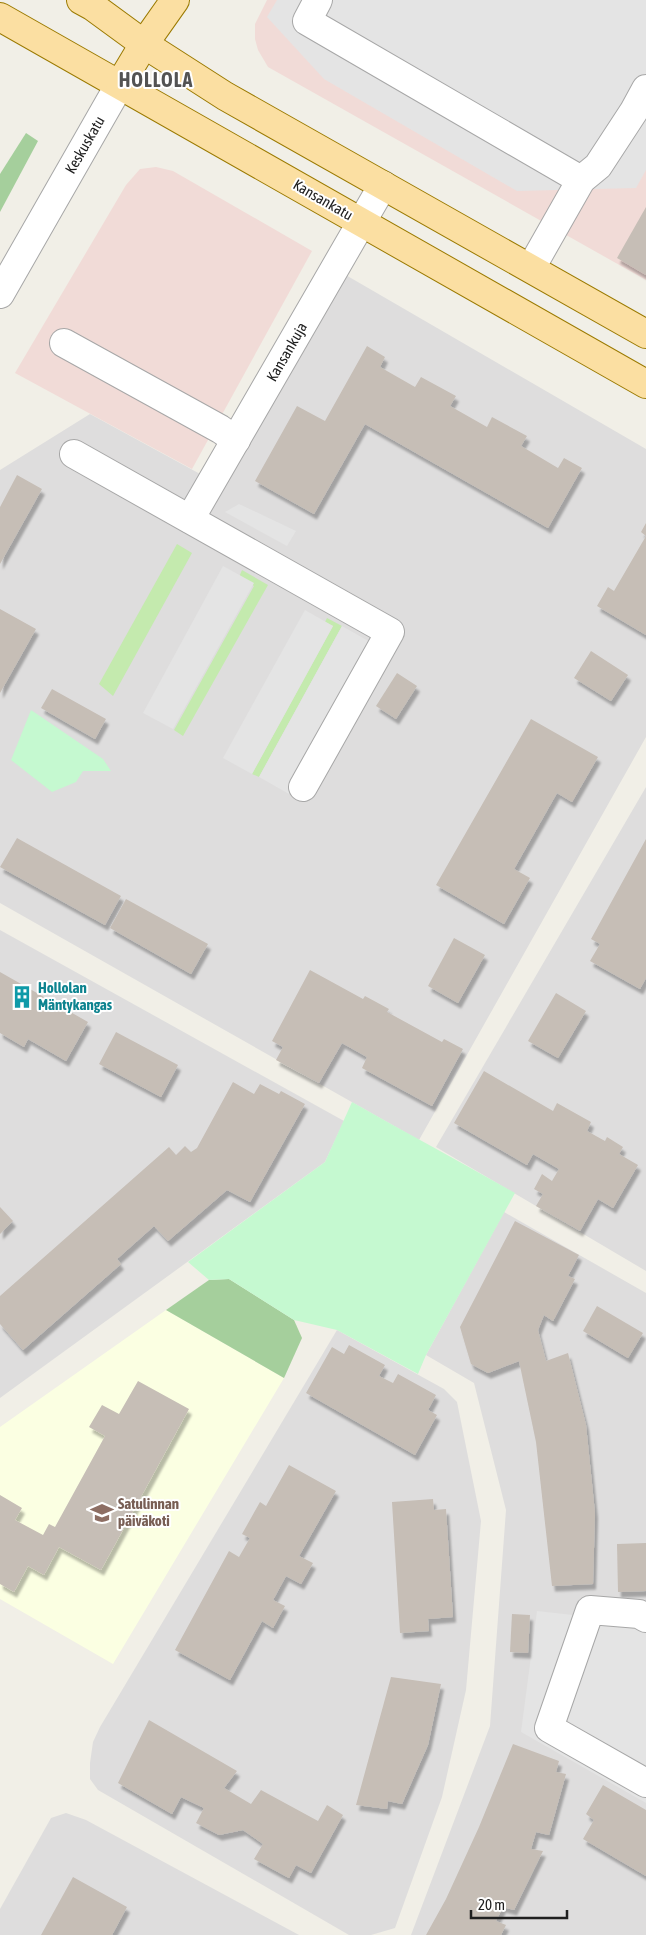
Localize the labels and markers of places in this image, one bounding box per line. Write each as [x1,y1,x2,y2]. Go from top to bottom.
place label: Hollolan Mäntykangas [38,979,113,1013]
building icon: Hollolan Mäntykangas [9,984,35,1010]
place label: Satulinnan päiväkoti [118,1495,179,1529]
school or university icon: Satulinnan päiväkoti [89,1500,115,1526]

